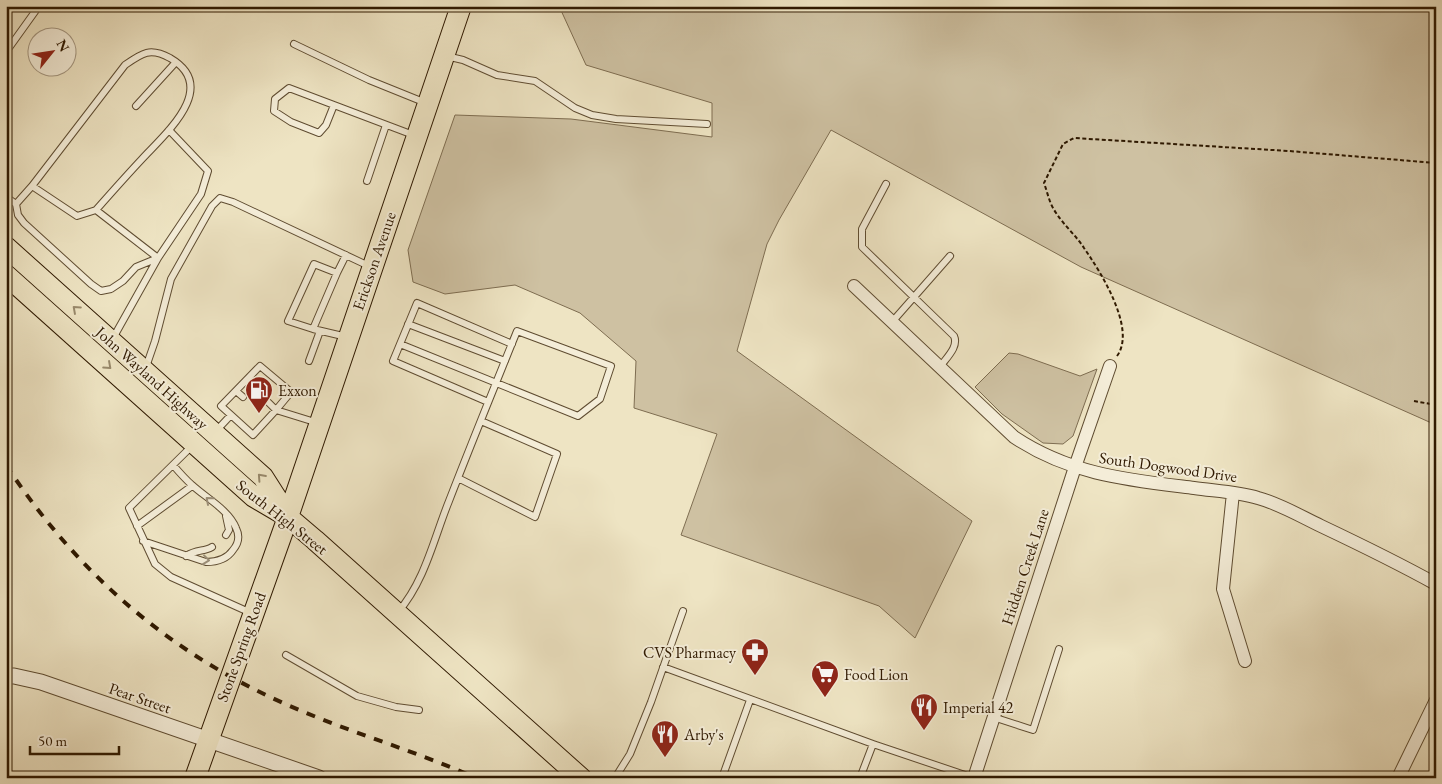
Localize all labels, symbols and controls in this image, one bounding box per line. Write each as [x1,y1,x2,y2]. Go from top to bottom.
north arrow [28,28,78,78]
text: N [53,36,74,55]
street label: Erickson Avenue [347,209,401,313]
one-way arrow [72,306,81,315]
street label: John Wayland Highway [90,320,214,435]
one-way arrow [102,360,111,369]
fuel station icon: Exxon [244,375,274,414]
place label: Exxon [278,380,317,401]
street label: South Dogwood Drive [1098,447,1238,487]
one-way arrow [258,473,267,482]
street label: South High Street [232,475,332,559]
one-way arrow [206,497,215,506]
street label: Hidden Creek Lane [996,506,1054,628]
one-way arrow [202,555,211,565]
street label: Stone Spring Road [211,588,271,705]
pharmacy icon: CVS Pharmacy [740,637,770,676]
place label: CVS Pharmacy [643,642,737,663]
supermarket icon: Food Lion [810,659,840,698]
place label: Food Lion [844,664,909,685]
street label: Pear Street [106,678,174,718]
restaurant icon: Imperial 42 [909,692,939,731]
place label: Imperial 42 [943,697,1014,718]
restaurant icon: Arby's [650,719,680,758]
scale bar [30,724,119,756]
place label: Arby's [683,724,724,745]
text: 50 m [38,731,67,750]

